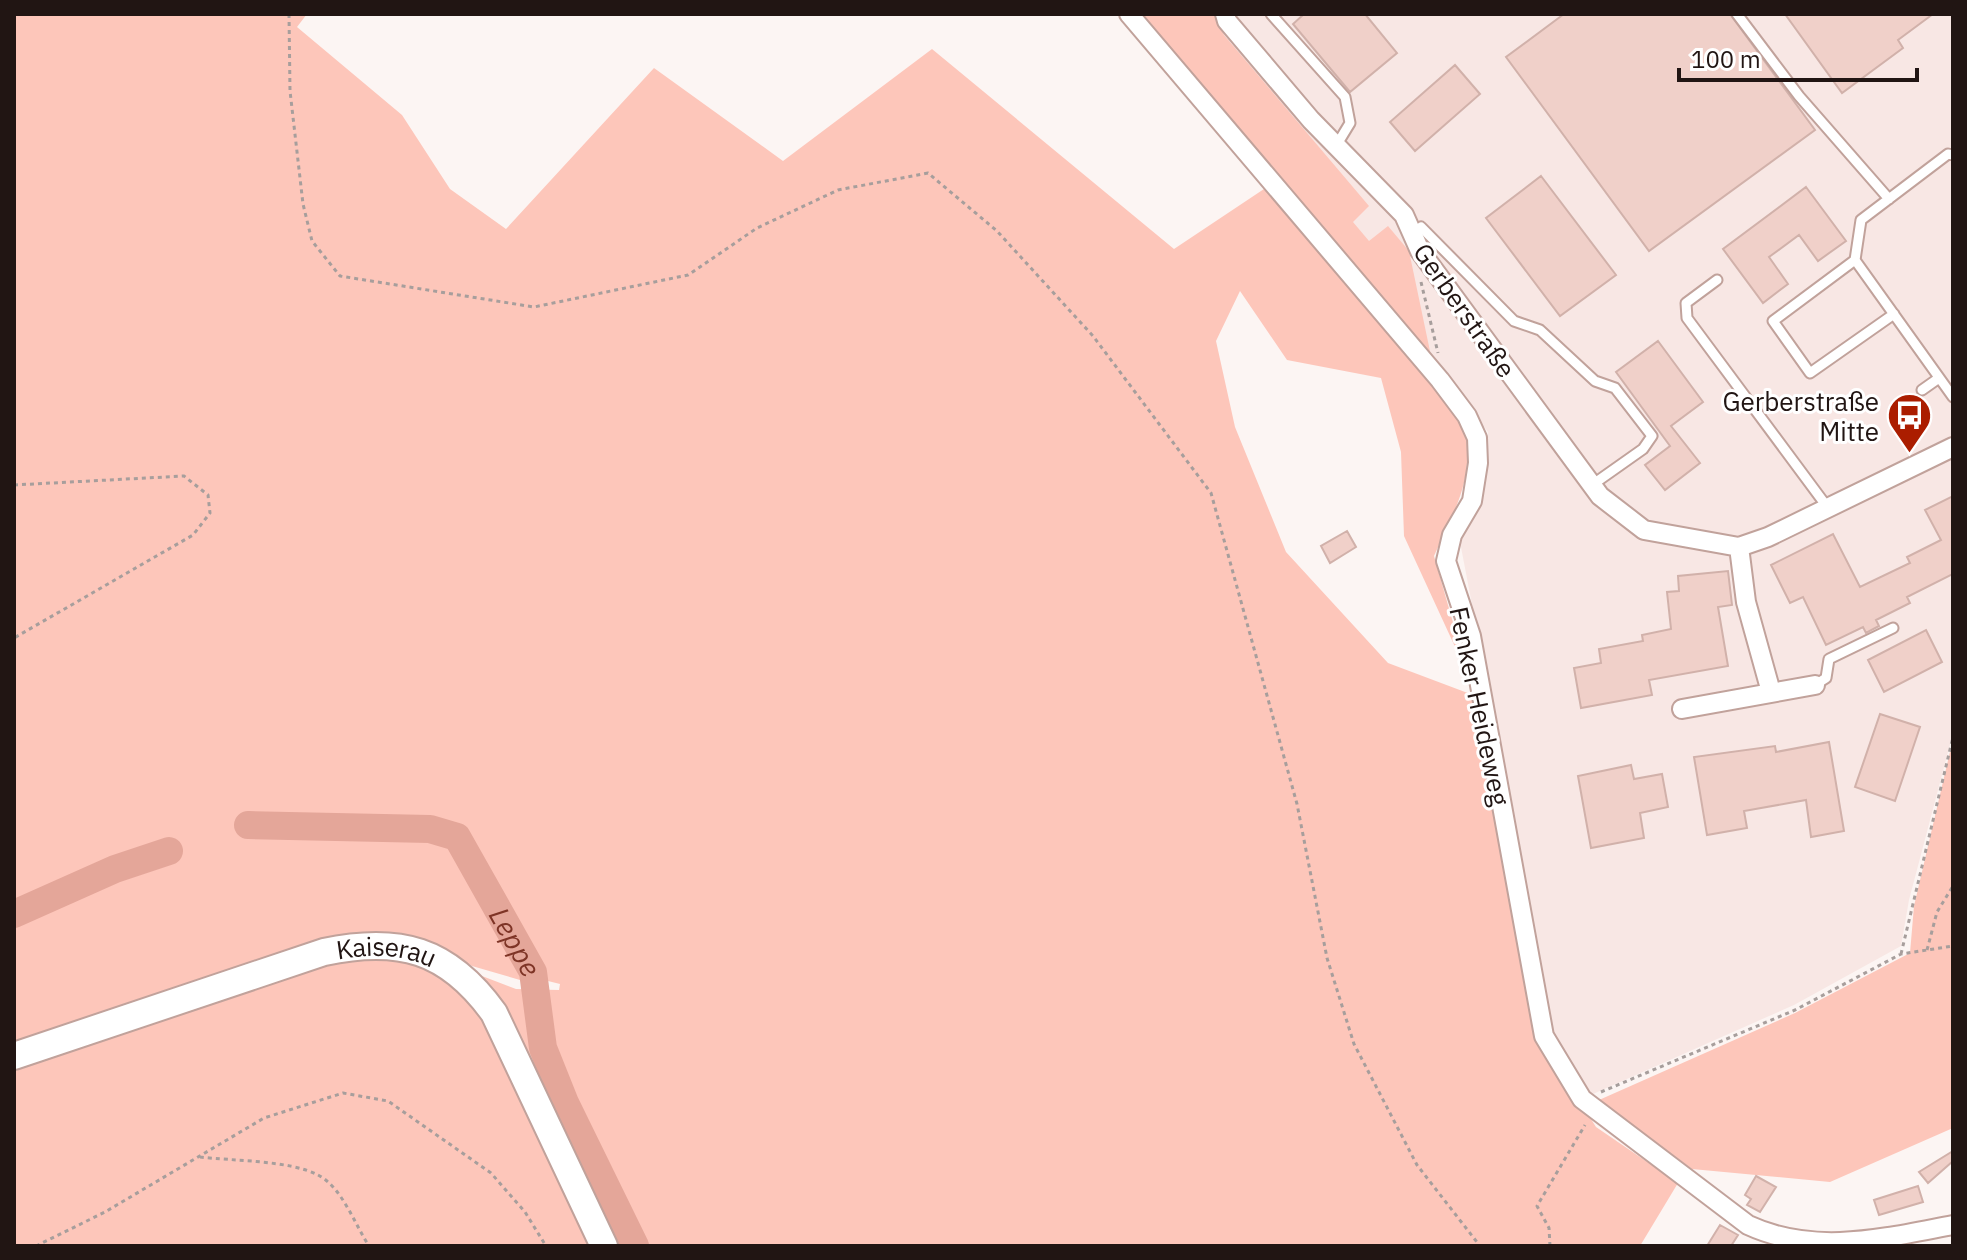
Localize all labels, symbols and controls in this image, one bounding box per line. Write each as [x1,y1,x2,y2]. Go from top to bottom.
scale bar [1679,32,1917,82]
text: 100 m [1691,43,1761,75]
street label: Gerberstraße [1406,236,1524,384]
place label: Gerberstraße Mitte [1722,384,1879,448]
bus stop icon: Gerberstraße Mitte [1886,392,1934,455]
street label: Fenker Heideweg [1442,603,1518,809]
water label: Leppe [482,900,550,983]
street label: Kaiserau [334,929,442,974]

